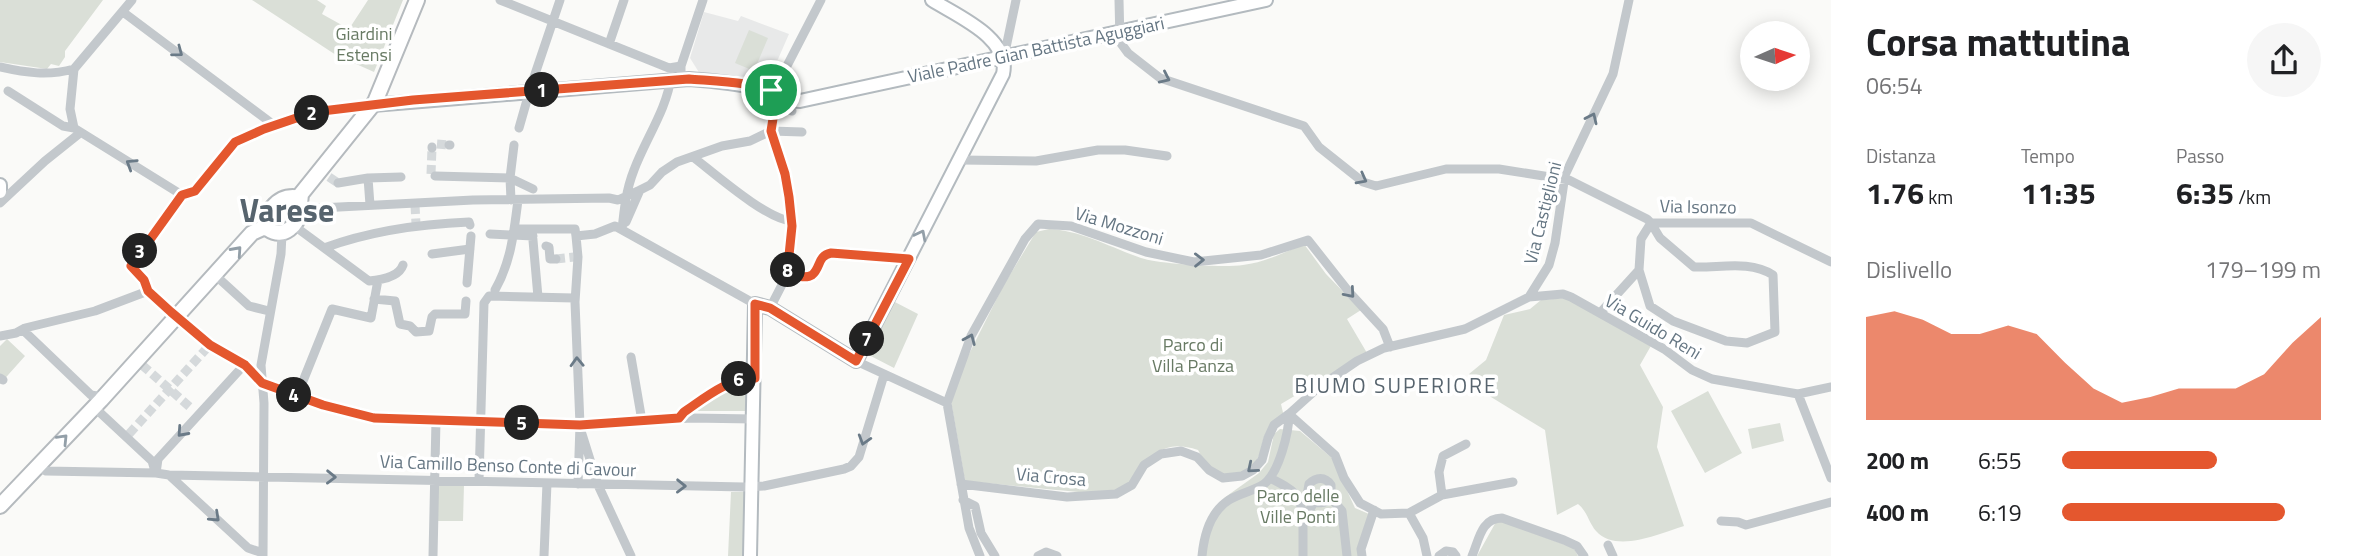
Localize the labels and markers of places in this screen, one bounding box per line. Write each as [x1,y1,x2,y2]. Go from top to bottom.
pin [741,60,801,120]
pin: 1 [524,72,560,108]
pin: 2 [294,96,330,130]
pin: 3 [122,233,158,268]
pin: 8 [770,252,806,288]
pin: 7 [850,322,884,356]
pin: 6 [722,362,756,396]
pin: 4 [276,378,312,412]
pin: 5 [504,406,540,440]

